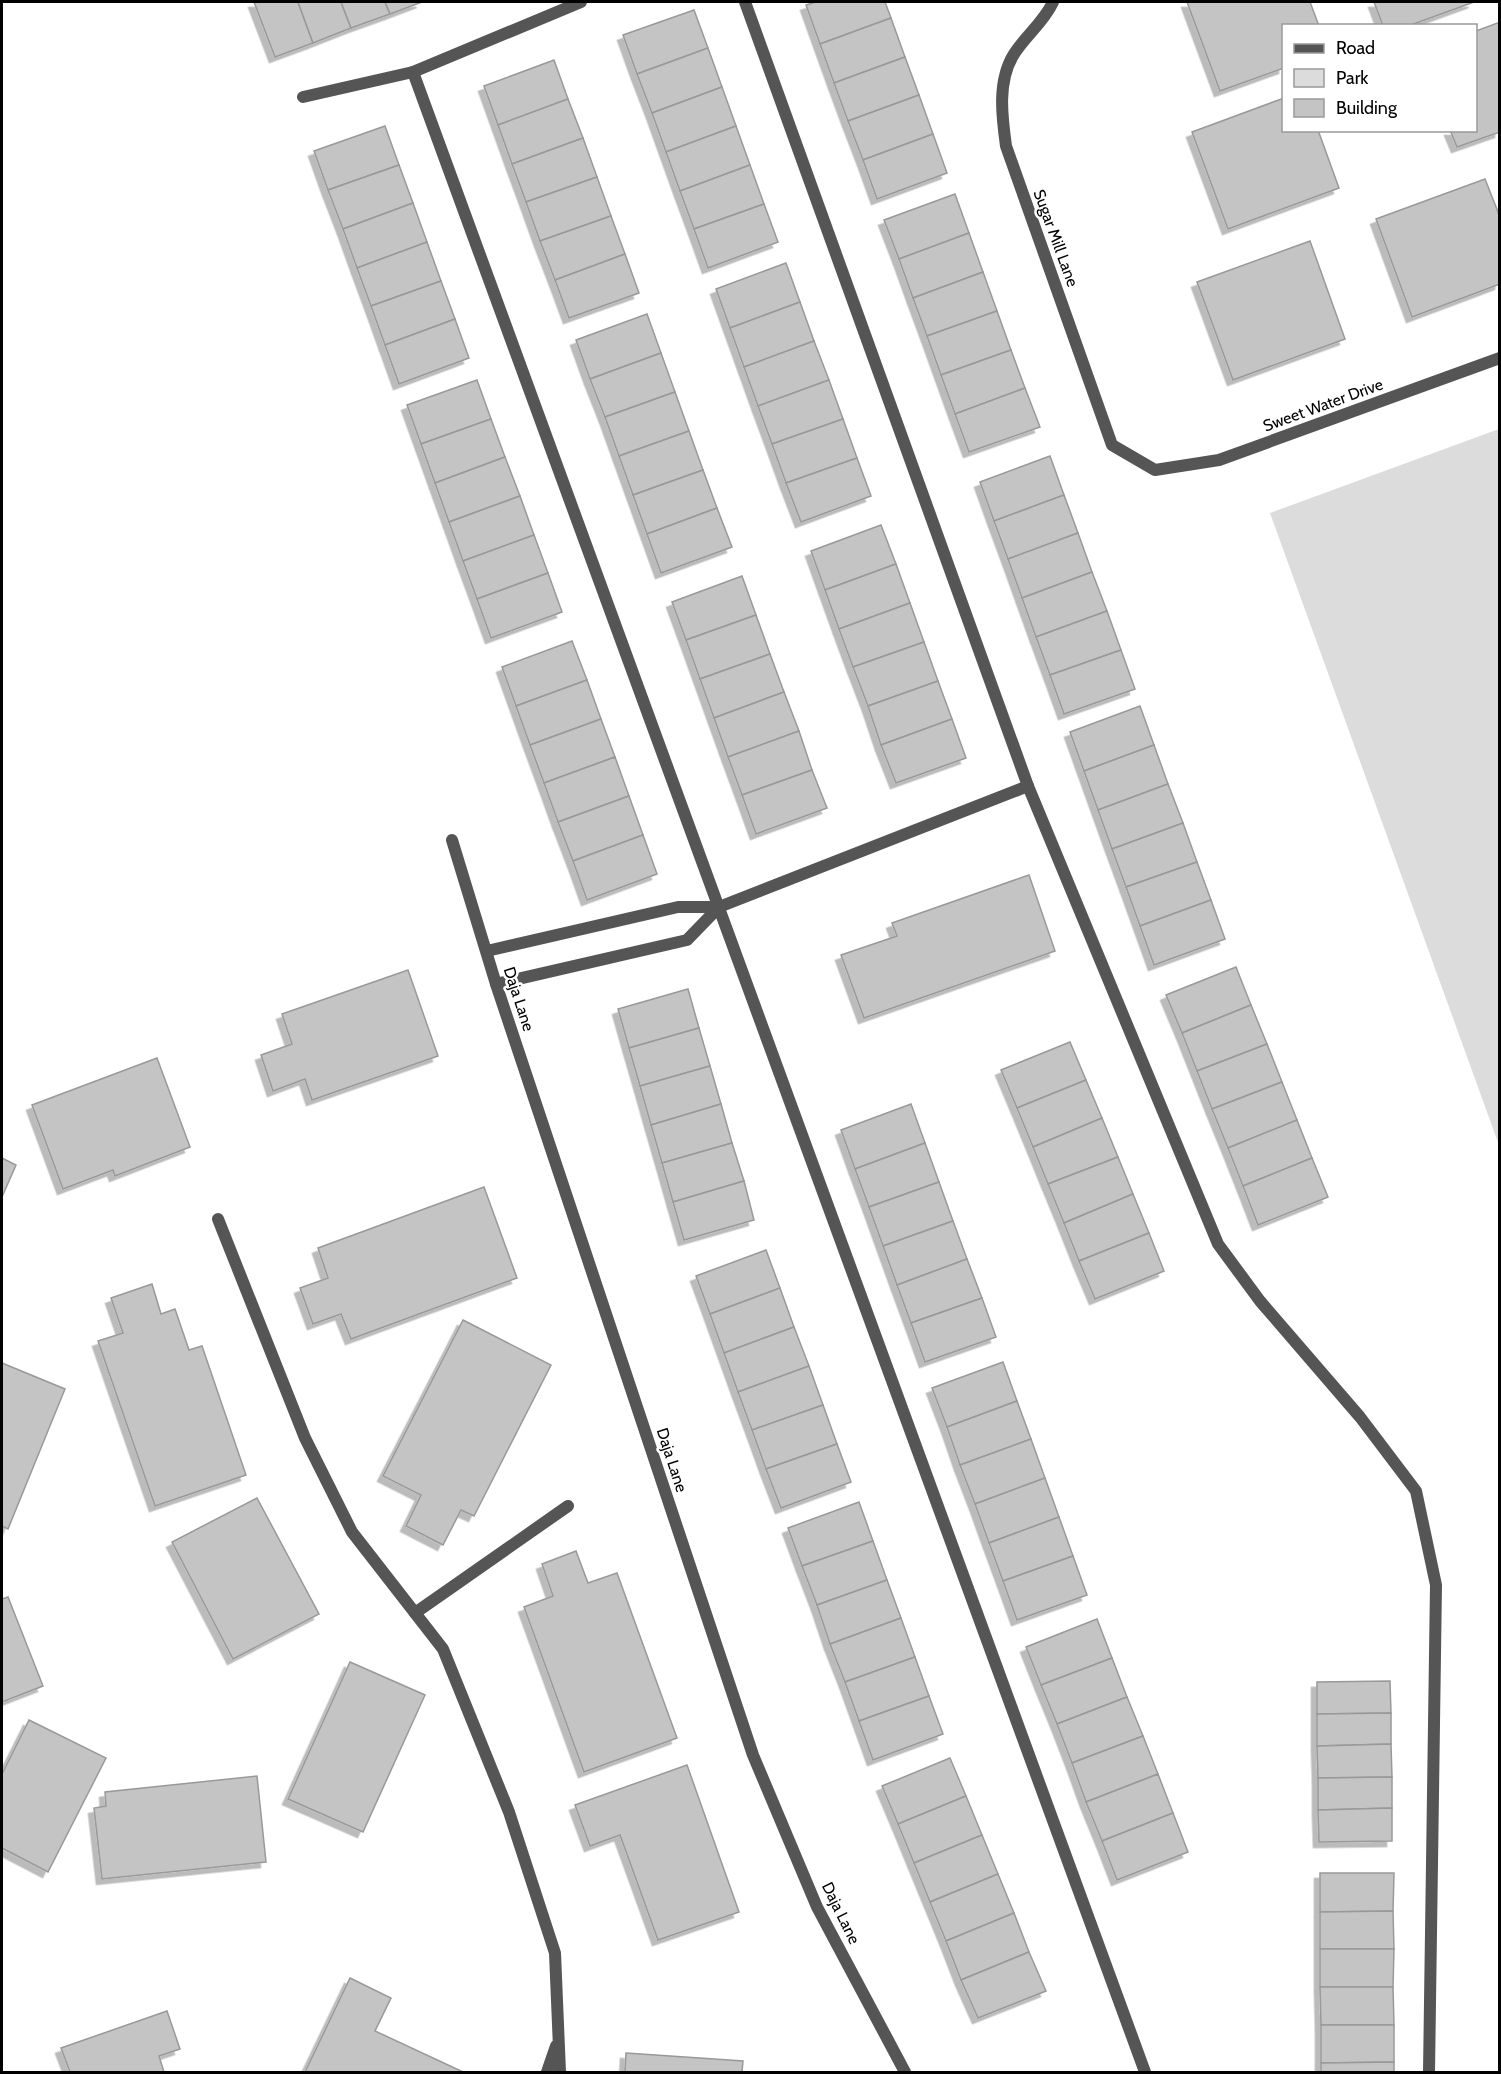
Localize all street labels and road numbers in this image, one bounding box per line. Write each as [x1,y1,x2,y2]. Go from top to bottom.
street label: Sugar Mill Lane [1030,187,1082,289]
street label: Sweet Water Drive [1260,375,1386,435]
street label: Daja Lane [500,964,538,1034]
street label: Daja Lane [653,1425,691,1495]
street label: Daja Lane [818,1879,864,1947]

